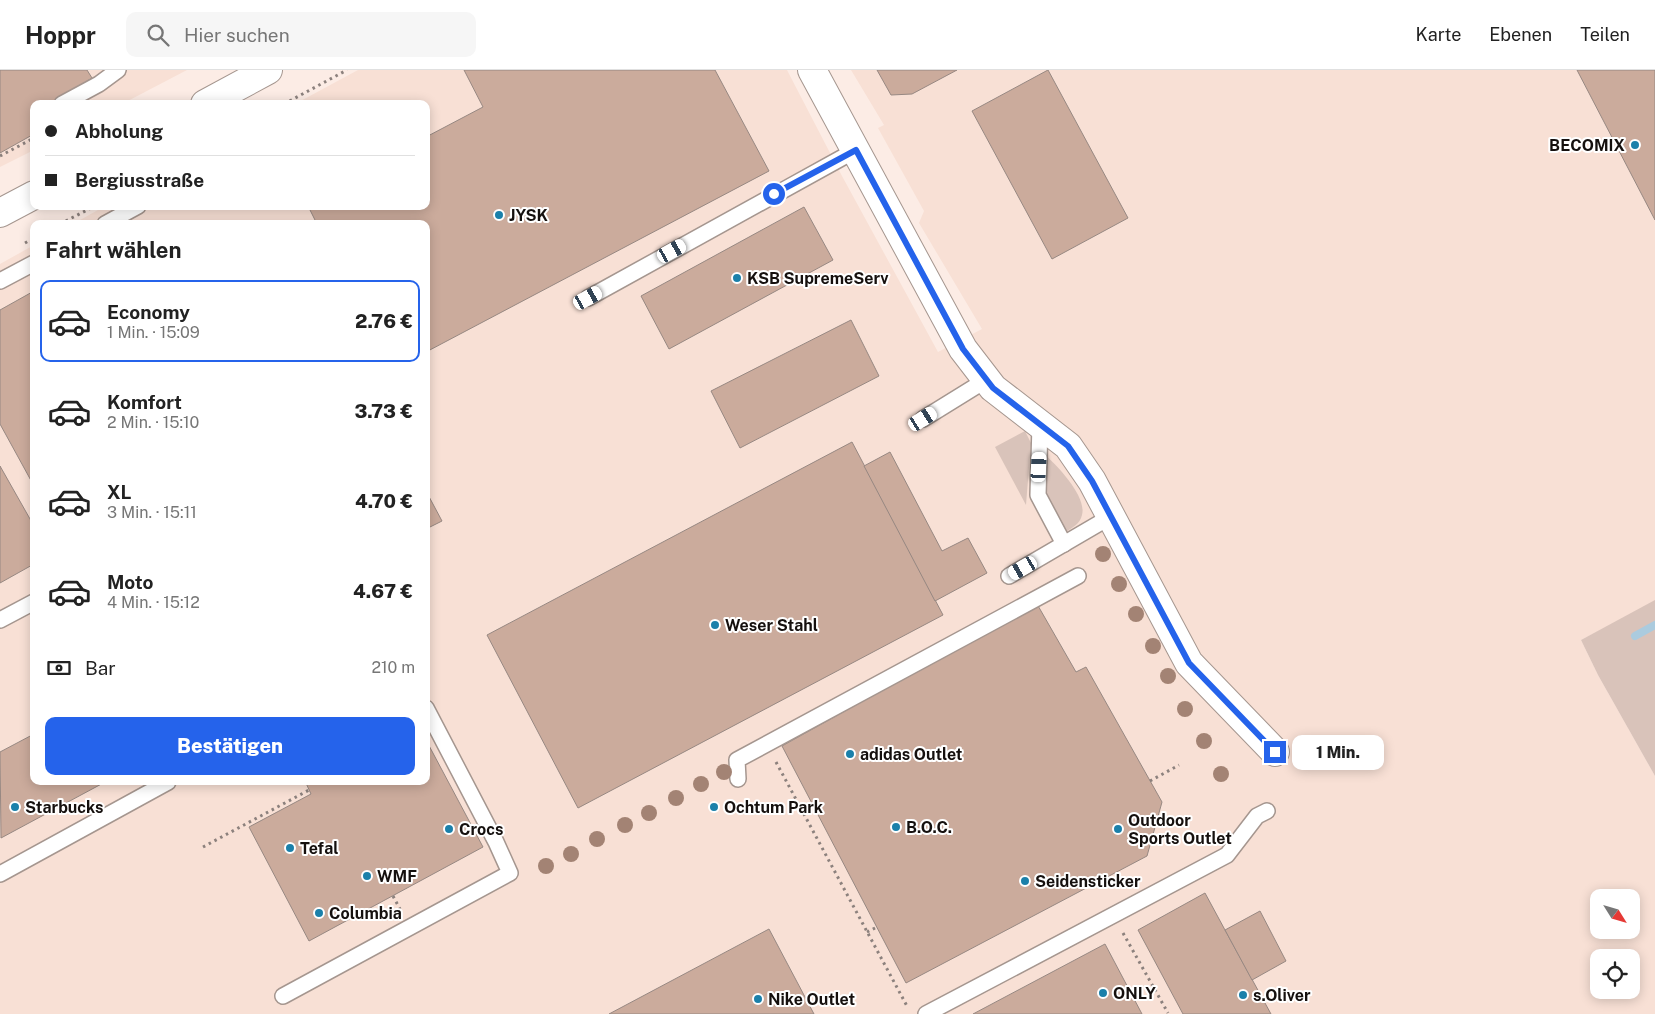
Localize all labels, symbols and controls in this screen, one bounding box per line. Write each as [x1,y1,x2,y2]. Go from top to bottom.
search box [126,12,476,57]
text: Hoppr [25,21,96,49]
icon: search [144,21,172,49]
text: Hier suchen [184,24,290,46]
text: Karte [1416,24,1461,45]
text: Ebenen [1489,24,1552,45]
text: Teilen [1580,24,1630,45]
text: Abholung [75,120,163,142]
place label: BECOMIX [1549,136,1626,155]
marker: BECOMIX [1629,139,1641,151]
text: Bergiusstraße [75,169,204,191]
route start [763,183,785,205]
place label: JYSK [509,206,548,225]
marker: JYSK [493,209,505,221]
text: Fahrt wählen [45,237,182,263]
car [655,237,688,265]
place label: KSB SupremeServ [747,269,889,288]
marker: KSB SupremeServ [731,272,743,284]
car [571,284,604,312]
icon: car [47,299,92,344]
text: Economy [107,301,190,323]
text: 2.76 € [355,310,413,332]
text: 1 Min. · 15:09 [107,323,200,342]
icon: car [47,389,92,434]
text: Komfort [107,391,182,413]
text: 3.73 € [354,400,413,422]
car [906,405,939,433]
text: 2 Min. · 15:10 [107,413,199,432]
car [1030,452,1047,482]
icon: car [47,479,92,524]
text: XL [107,481,132,503]
text: 4.70 € [355,490,413,512]
text: 3 Min. · 15:11 [107,503,197,522]
car [1006,554,1039,582]
icon: car [47,569,92,614]
text: Moto [107,571,153,593]
text: 4.67 € [353,580,413,602]
text: 4 Min. · 15:12 [107,593,200,612]
place label: Weser Stahl [725,616,818,635]
marker: Weser Stahl [709,619,721,631]
icon: cash [45,654,73,682]
text: Bar [85,657,116,679]
text: 210 m [371,658,415,677]
button: Bestätigen [45,717,415,775]
callout: 1 Min. [1292,734,1385,770]
route end [1264,741,1286,763]
text: 1 Min. [1316,743,1360,762]
place label: adidas Outlet [860,745,963,764]
marker: adidas Outlet [844,748,856,760]
place label: Starbucks [25,798,103,817]
place label: Ochtum Park [724,798,823,817]
marker: Starbucks [9,801,21,813]
marker: Ochtum Park [708,801,720,813]
place label: Outdoor Sports Outlet [1128,811,1232,848]
place label: B.O.C. [906,818,952,837]
place label: Crocs [459,820,503,839]
marker: B.O.C. [890,821,902,833]
marker: Crocs [443,823,455,835]
marker: Outdoor Sports Outlet [1112,823,1124,835]
place label: Tefal [300,839,339,858]
marker: Tefal [284,842,296,854]
place label: WMF [377,867,417,886]
marker: WMF [361,870,373,882]
place label: Seidensticker [1035,872,1141,891]
marker: Seidensticker [1019,875,1031,887]
north arrow [1590,889,1640,939]
map controls [1590,889,1640,999]
place label: Columbia [329,904,402,923]
marker: Columbia [313,907,325,919]
button: locate [1590,949,1640,999]
place label: ONLY [1113,984,1156,1003]
place label: s.Oliver [1253,986,1311,1005]
marker: ONLY [1097,987,1109,999]
marker: s.Oliver [1237,989,1249,1001]
place label: Nike Outlet [768,990,856,1009]
marker: Nike Outlet [752,993,764,1005]

